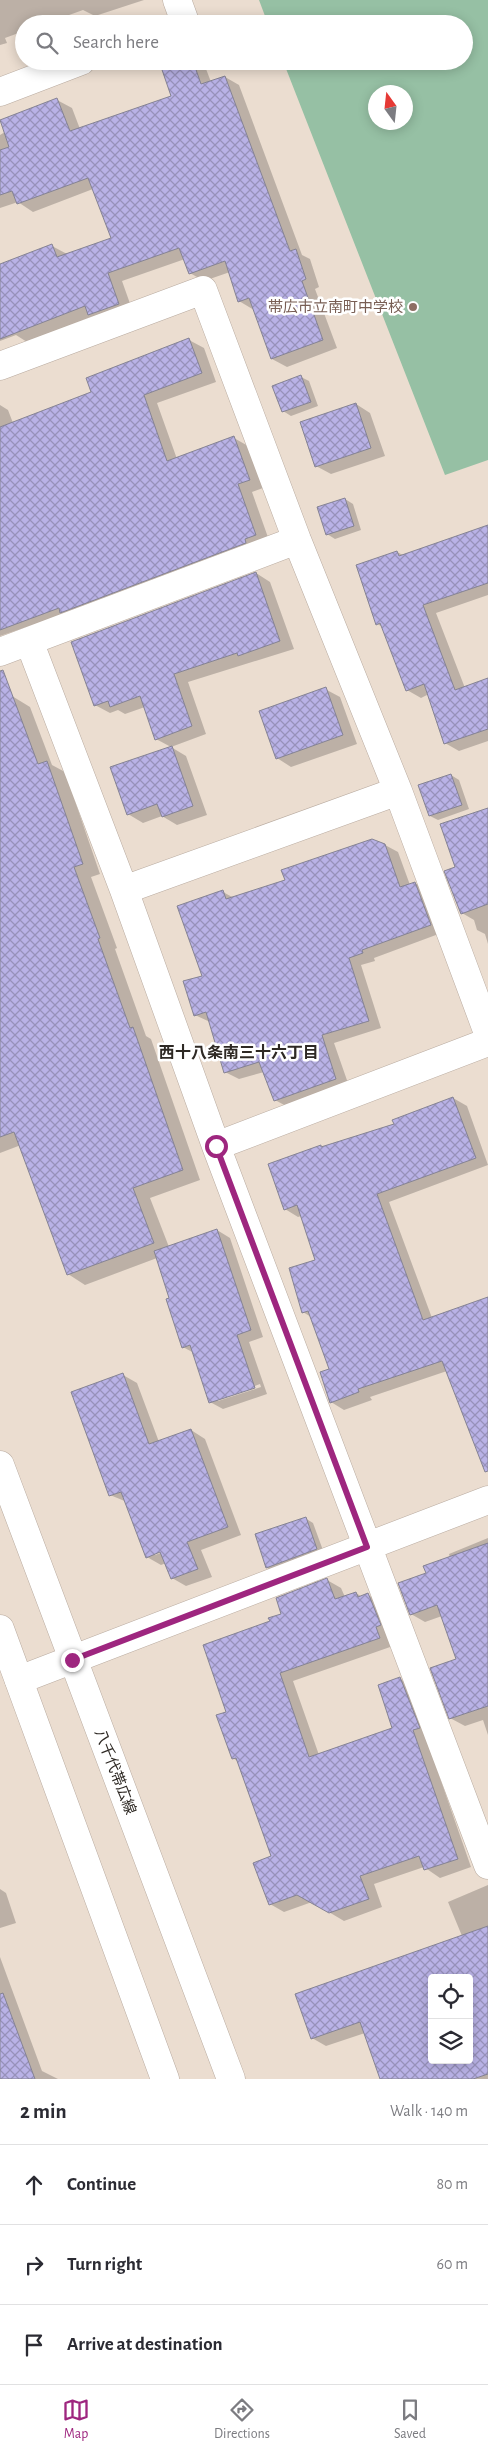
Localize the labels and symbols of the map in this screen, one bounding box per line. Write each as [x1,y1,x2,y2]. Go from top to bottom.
north arrow [368,85,413,130]
place label: 帯広市立南町中学校 [268,299,403,315]
marker: 帯広市立南町中学校 [407,301,419,313]
district label: 西十八条南三十六丁目 [159,1044,319,1061]
route start [205,1135,228,1158]
route end [61,1649,84,1672]
street label: 八千代帯広線 [92,1727,140,1817]

